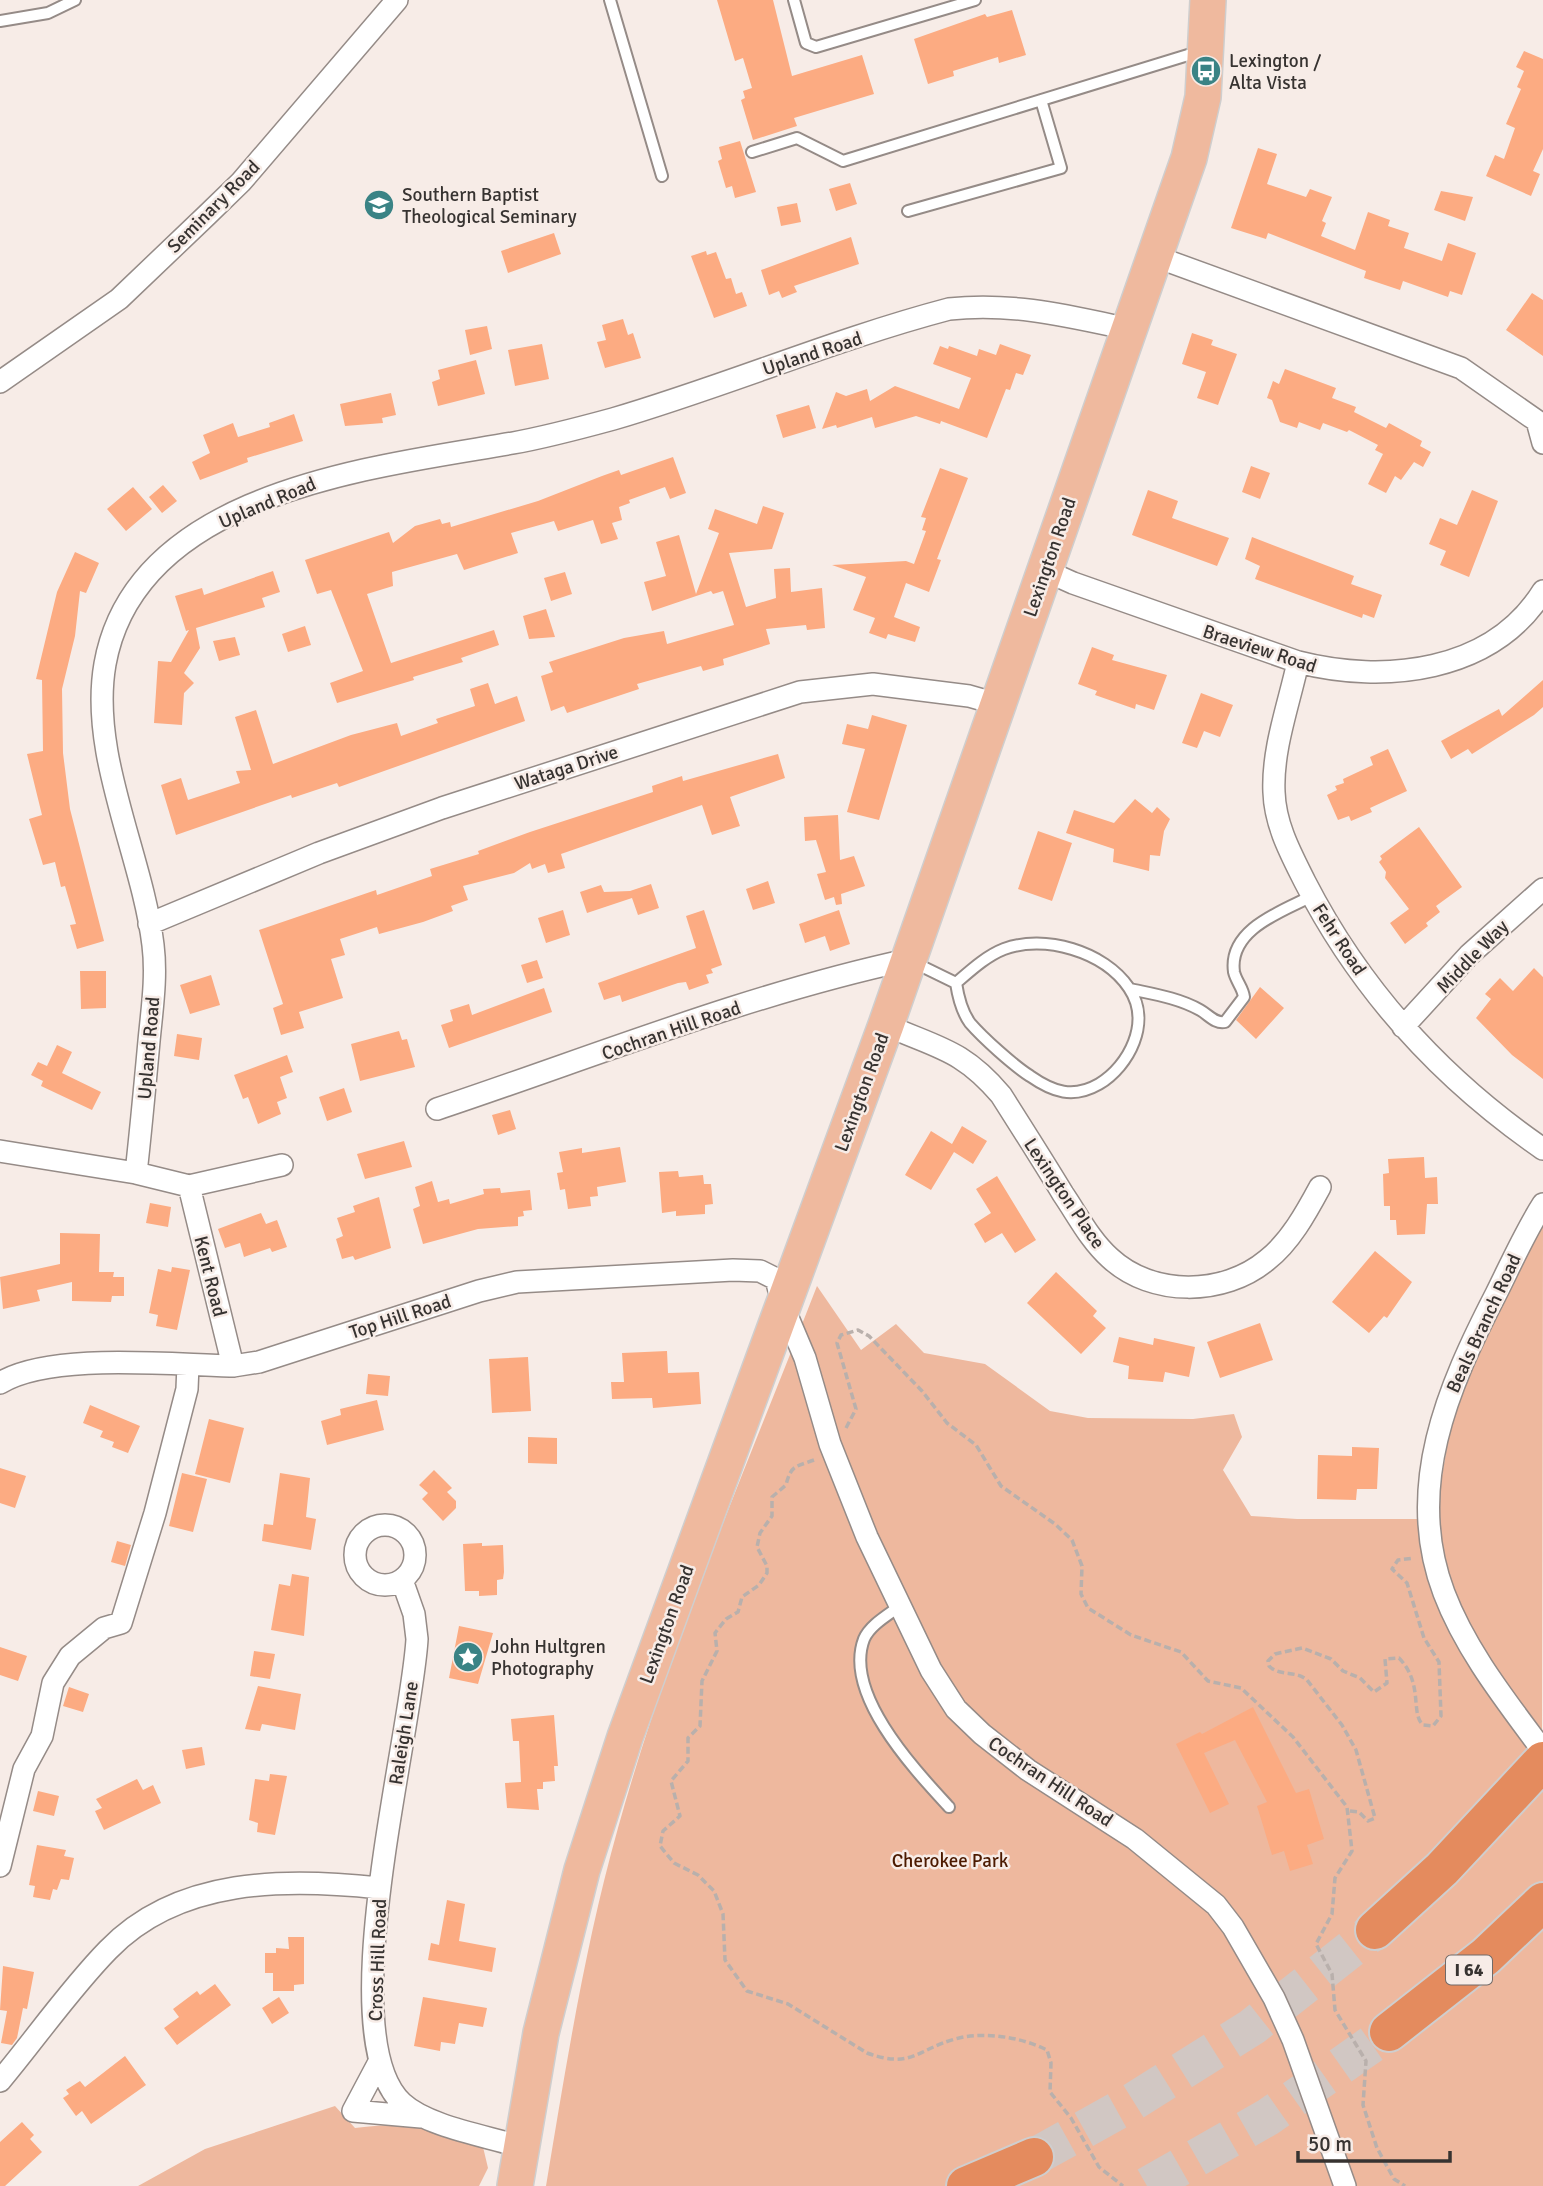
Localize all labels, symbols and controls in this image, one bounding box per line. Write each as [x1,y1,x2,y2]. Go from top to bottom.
place label: Lexington / Alta Vista [1229,49,1321,95]
bus stop icon: Lexington / Alta Vista [1189,54,1223,88]
street label: Seminary Road [162,155,265,258]
place label: Southern Baptist Theological Seminary [402,183,577,229]
school or university icon: Southern Baptist Theological Seminary [362,188,396,222]
street label: Upland Road [759,327,865,381]
street label: Upland Road [215,472,320,534]
street label: Lexington Road [1018,494,1082,620]
street label: Braeview Road [1200,619,1320,679]
street label: Wataga Drive [512,740,621,796]
street label: Fehr Road [1307,899,1371,980]
street label: Middle Way [1432,915,1514,999]
street label: Upland Road [133,996,165,1101]
street label: Cochran Hill Road [599,996,744,1066]
street label: Lexington Road [829,1030,895,1155]
street label: Lexington Place [1018,1134,1110,1254]
street label: Kent Road [188,1233,232,1319]
street label: Beals Branch Road [1441,1250,1527,1397]
street label: Top Hill Road [346,1289,454,1345]
street label: Lexington Road [634,1562,700,1687]
place label: John Hultgren Photography [491,1635,606,1681]
place icon: John Hultgren Photography [451,1640,485,1674]
street label: Raleigh Lane [384,1680,424,1787]
street label: Cochran Hill Road [983,1731,1117,1832]
park label: Cherokee Park [892,1849,1009,1873]
street label: Cross Hill Road [364,1898,392,2022]
road number: I 64 [1446,1956,1492,1984]
scale bar [1298,2120,1450,2164]
text: 50 m [1308,2131,1352,2157]

